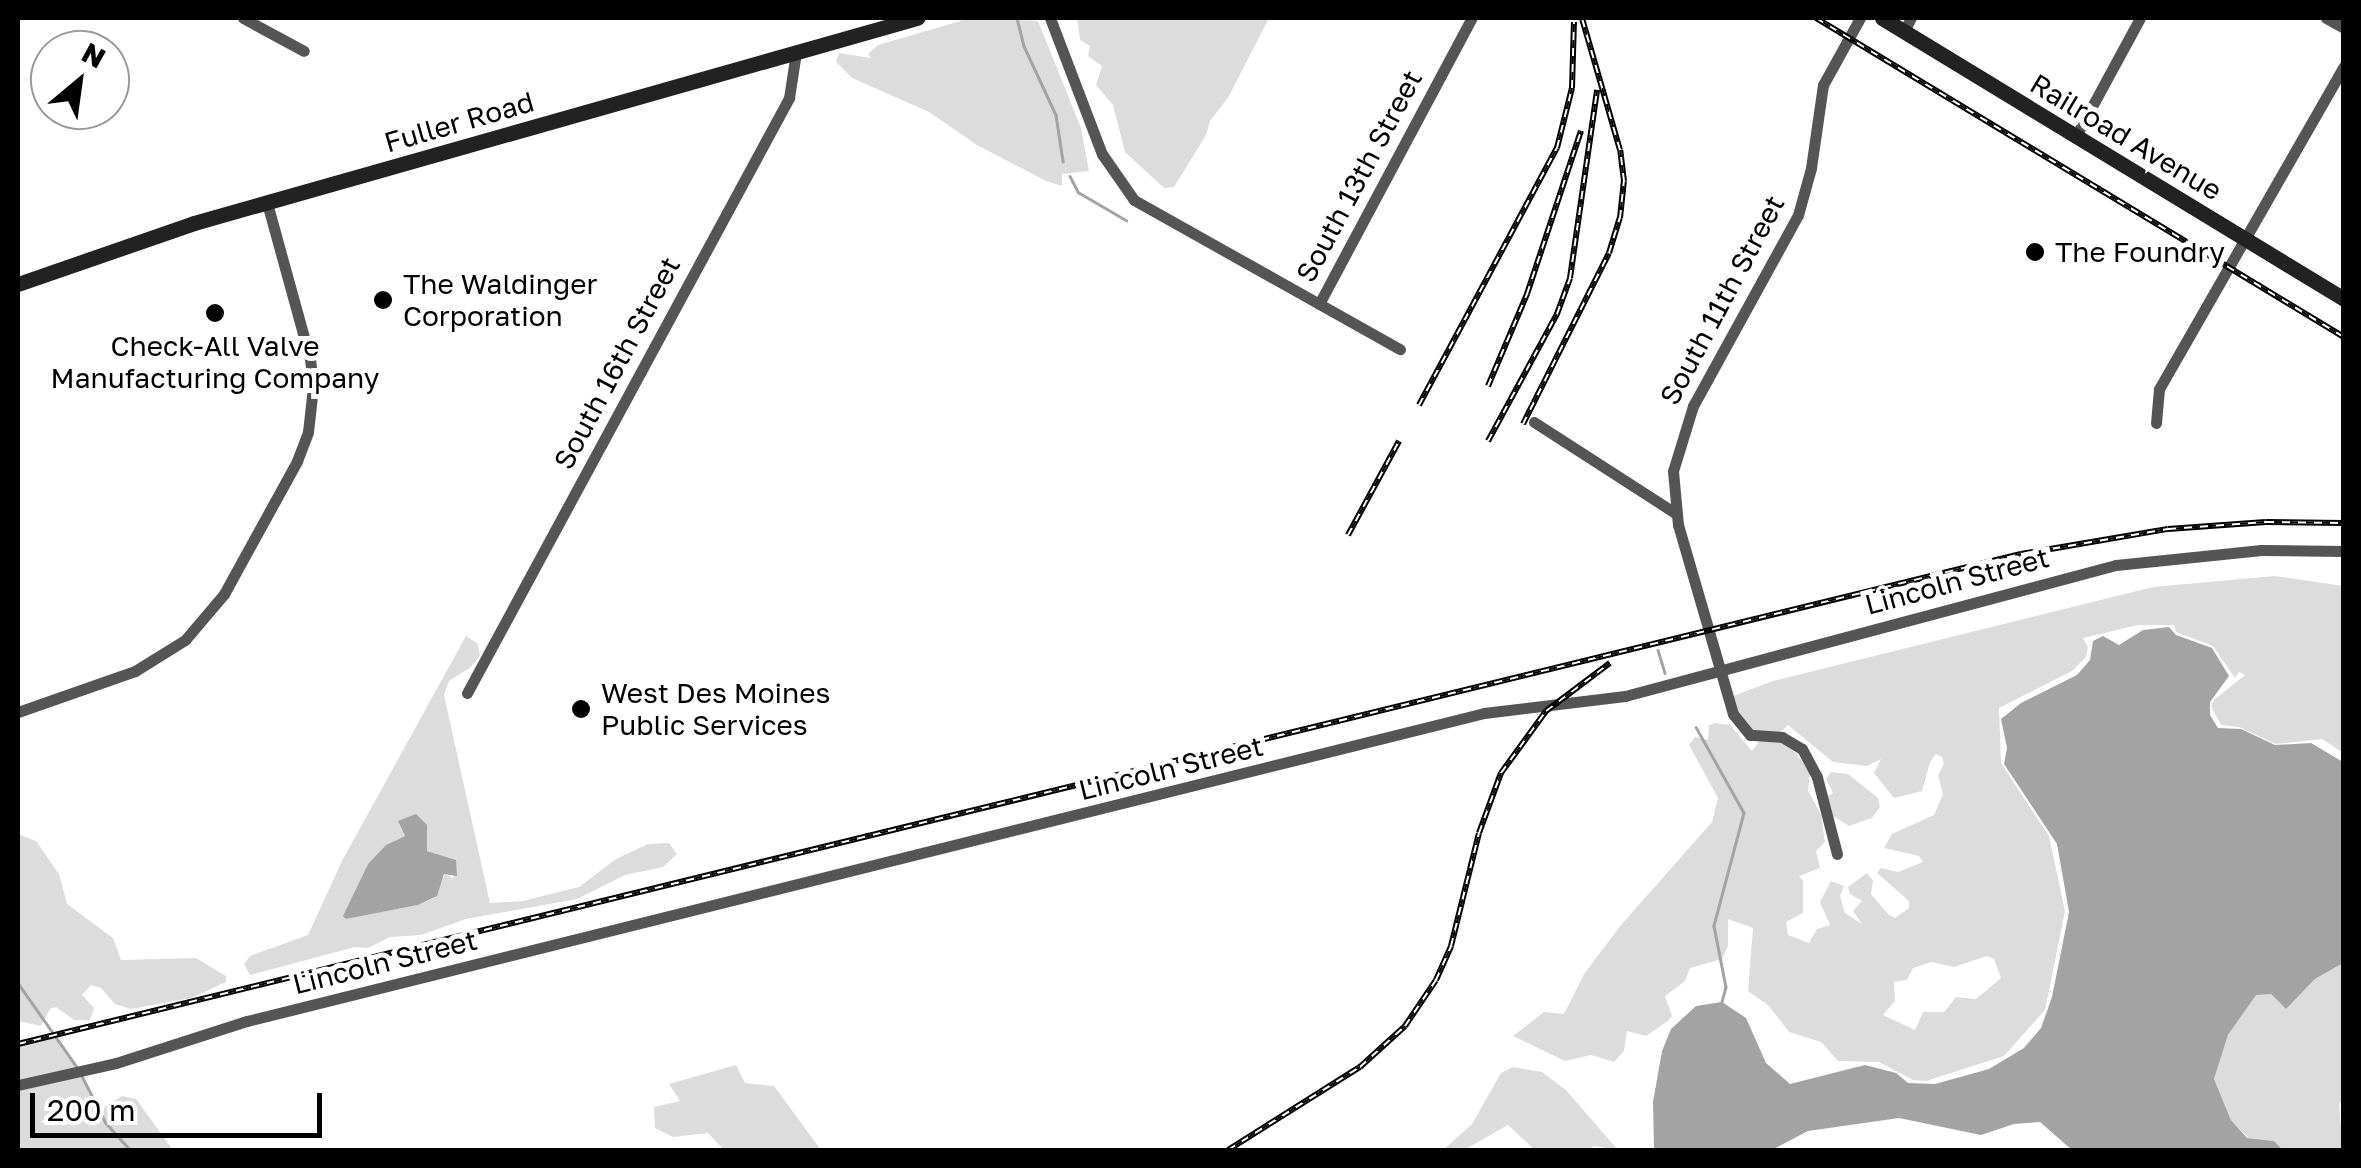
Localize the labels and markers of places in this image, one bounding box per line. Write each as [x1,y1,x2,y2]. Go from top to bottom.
place label: The Foundry [2055,235,2225,269]
marker: The Foundry [2024,241,2046,263]
place label: The Waldinger Corporation [403,267,597,333]
marker: The Waldinger Corporation [372,289,394,311]
marker: Check-All Valve Manufacturing Company [204,302,226,324]
place label: Check-All Valve Manufacturing Company [51,329,379,395]
place label: West Des Moines Public Services [601,676,830,742]
marker: West Des Moines Public Services [570,698,592,720]

